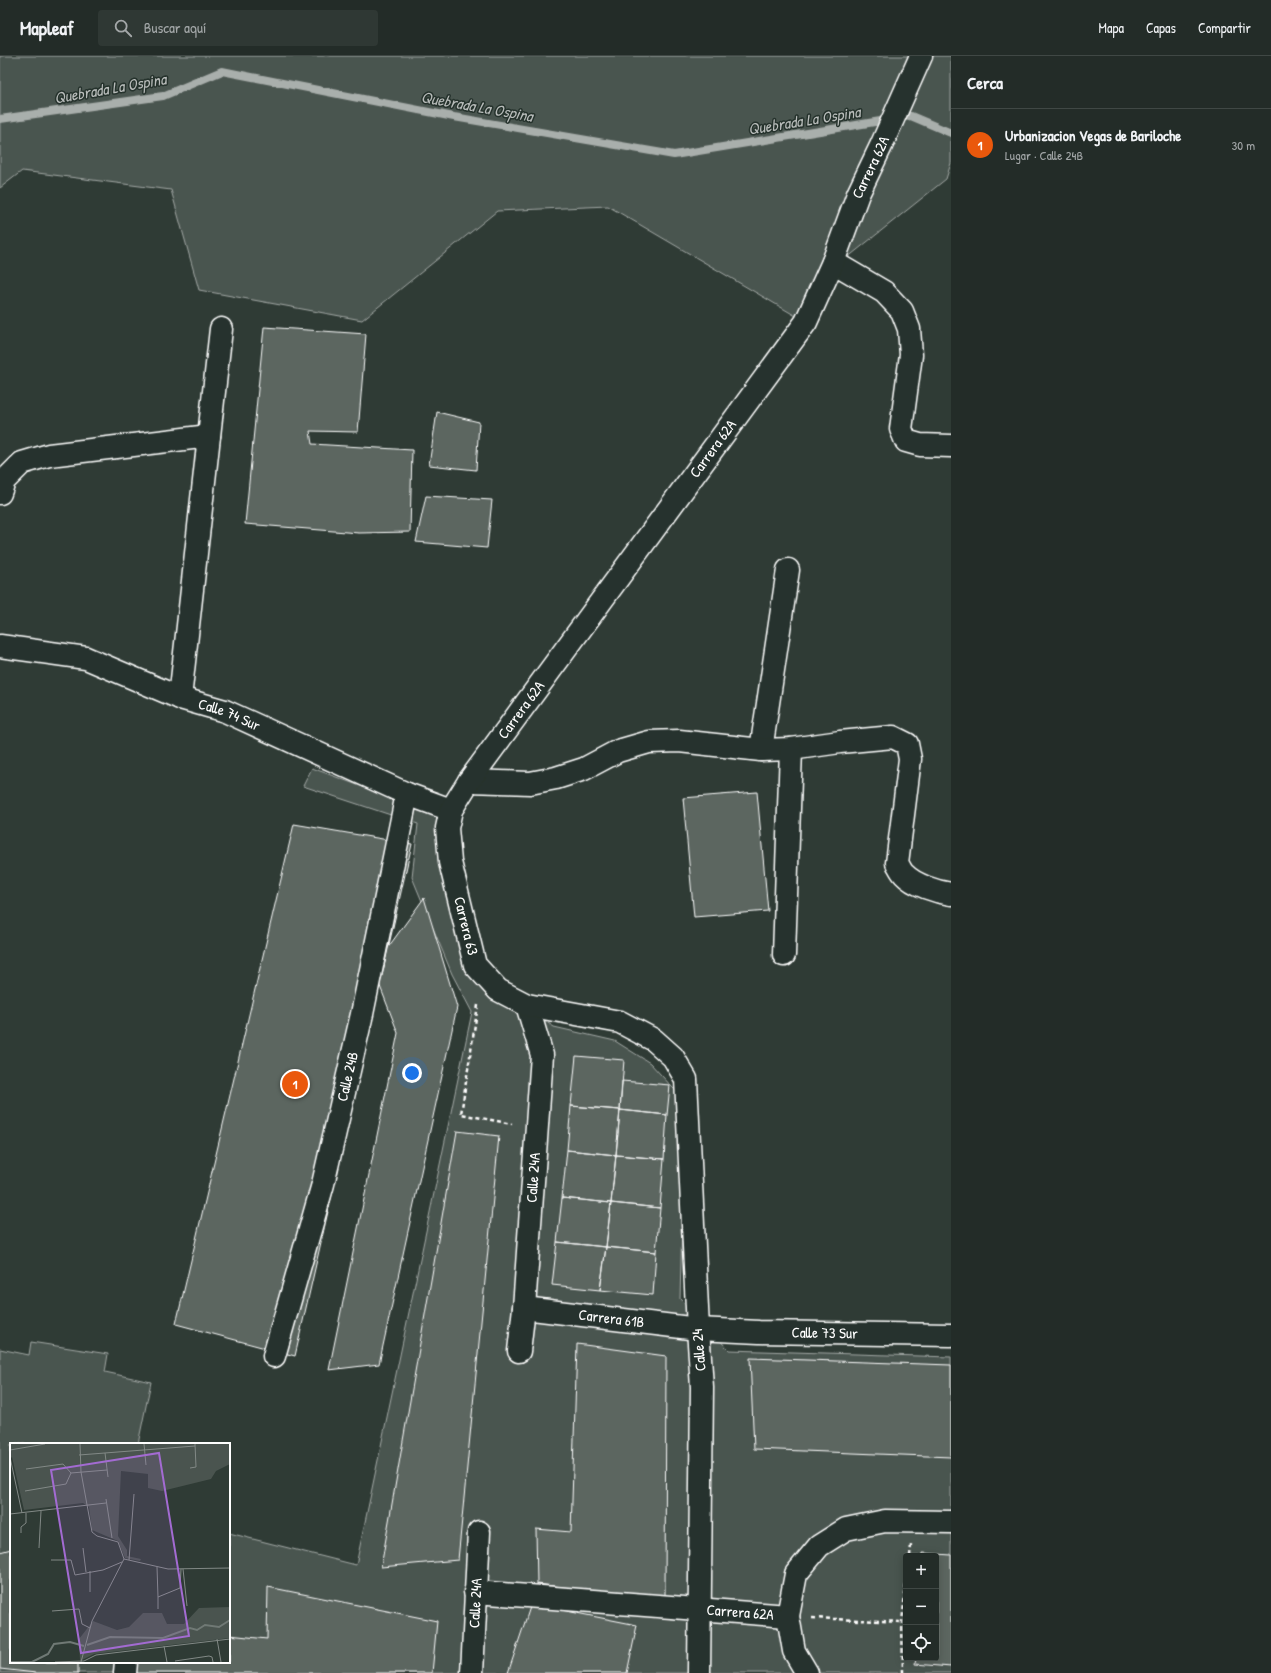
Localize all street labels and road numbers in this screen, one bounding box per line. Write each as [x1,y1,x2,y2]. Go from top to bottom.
street label: Carrera 62A [846,132,894,202]
street label: Carrera 62A [684,415,741,482]
street label: Carrera 62A [492,676,550,743]
street label: Calle 74 Sur [196,693,264,736]
street label: Carrera 63 [449,895,484,958]
street label: Calle 24B [331,1050,363,1103]
street label: Calle 24A [521,1151,545,1203]
street label: Carrera 61B [577,1304,645,1332]
street label: Calle 73 Sur [791,1322,858,1344]
street label: Calle 24 [686,1328,711,1372]
street label: Calle 24A [463,1577,487,1629]
street label: Carrera 62A [706,1599,775,1625]

